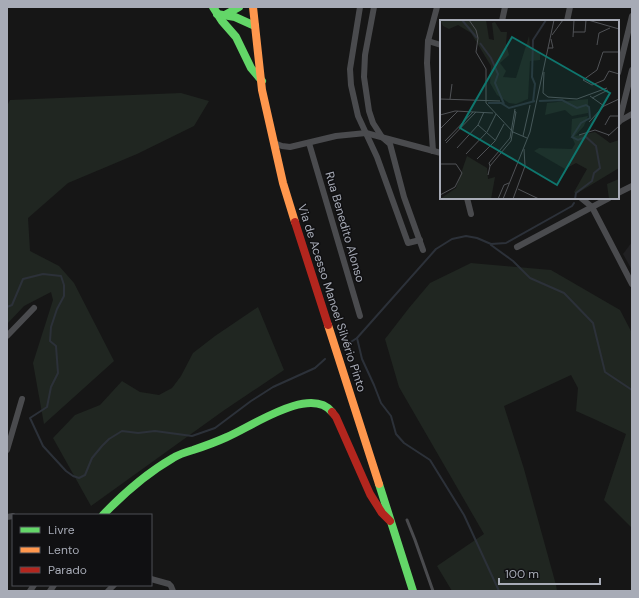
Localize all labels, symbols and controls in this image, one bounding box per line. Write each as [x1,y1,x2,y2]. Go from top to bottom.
inset map [440,20,619,199]
street label: Rua Benedito Alonso [322,170,368,284]
street label: Via de Acesso Manoel Silvério Pinto [294,202,370,394]
legend [12,514,152,586]
text: Livre [48,522,75,538]
text: Lento [48,542,79,558]
scale bar [499,560,600,586]
text: Parado [48,562,87,578]
text: 100 m [505,566,539,582]

